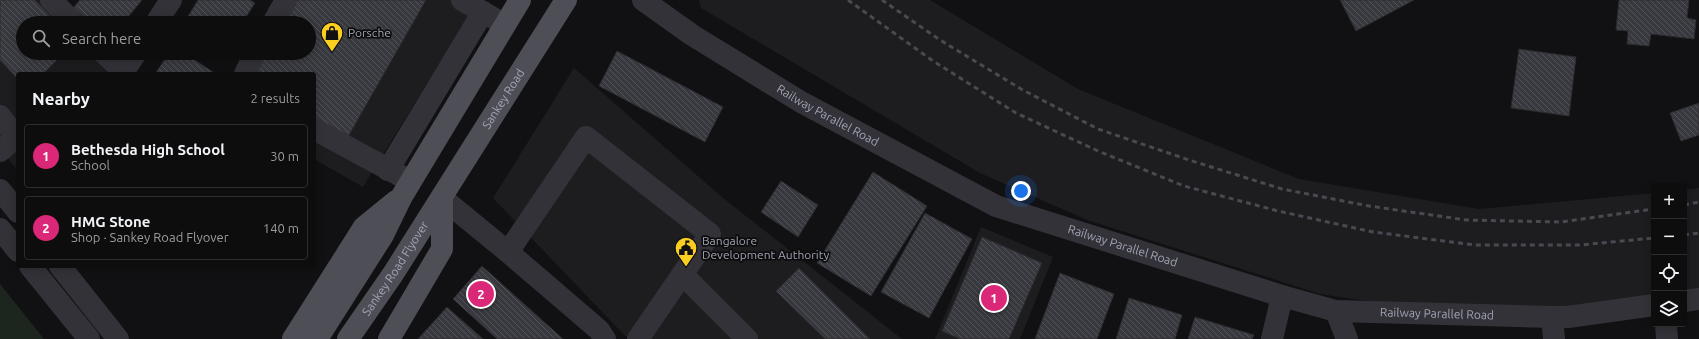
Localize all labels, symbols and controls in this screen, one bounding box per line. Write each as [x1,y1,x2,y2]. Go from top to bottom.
search box [16,16,316,60]
shop icon: Porsche [319,20,345,53]
place label: Porsche [348,26,391,39]
icon: search [30,27,52,49]
text: Search here [62,30,141,47]
street label: Sankey Road [479,67,527,131]
street label: Railway Parallel Road [775,82,881,148]
text: Nearby [32,89,90,108]
text: 2 results [250,91,300,105]
text: Bethesda High School [71,141,225,158]
text: 1 [42,149,50,163]
text: 30 m [270,149,299,163]
text: School [71,158,110,172]
your location [1011,181,1031,201]
map controls [1651,183,1687,327]
button: + [1651,183,1687,219]
text: HMG Stone [71,213,150,230]
street label: Sankey Road Flyover [359,218,431,318]
button: − [1651,219,1687,255]
text: 2 [42,221,50,235]
text: 140 m [263,221,299,235]
street label: Railway Parallel Road [1066,222,1179,269]
text: Shop · Sankey Road Flyover [71,230,229,244]
place label: Bangalore Development Authority [702,234,829,261]
public building icon: Bangalore Development Authority [673,235,699,268]
button: locate [1651,255,1687,291]
pin: 2 [468,279,494,309]
pin: 1 [981,283,1007,313]
button: layers [1651,291,1687,327]
street label: Railway Parallel Road [1380,305,1494,321]

